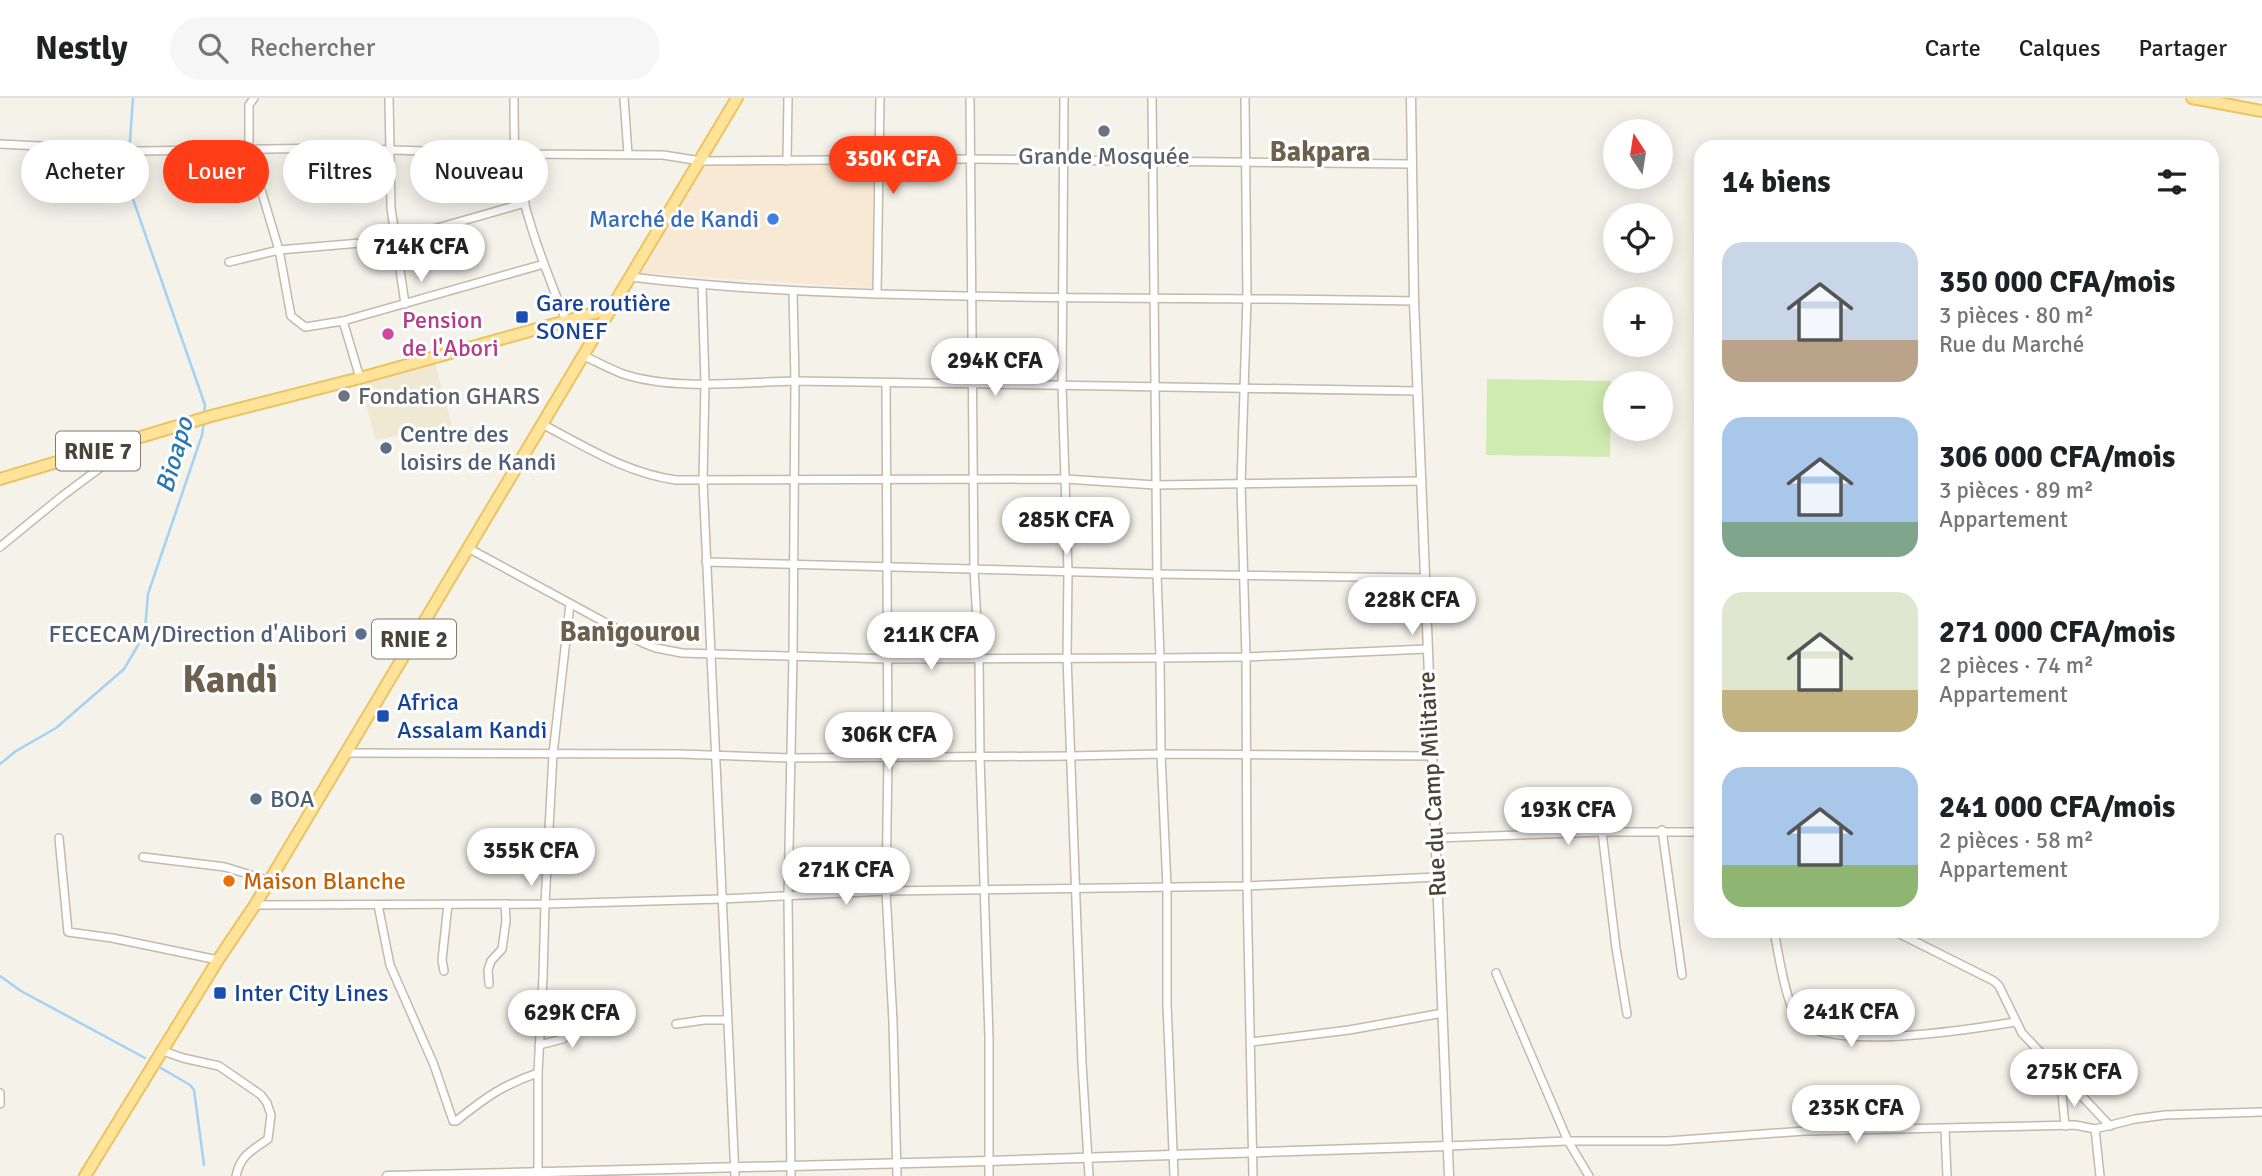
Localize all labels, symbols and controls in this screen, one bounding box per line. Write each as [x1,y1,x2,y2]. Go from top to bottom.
search box [170,17,660,80]
text: Nestly [35,28,128,69]
icon: search [194,29,232,67]
text: Rechercher [250,32,375,64]
text: Carte [1925,33,1981,63]
text: Calques [2019,33,2100,63]
text: Partager [2138,33,2227,63]
north arrow [1603,119,1673,189]
map controls [1603,119,1673,441]
marker: Grande Mosquée [1096,123,1112,139]
district label: Bakpara [1270,135,1370,169]
pin: 350K CFA [821,136,965,196]
chip: Acheter [21,140,149,203]
chip: Louer [163,140,269,203]
chip: Filtres [283,140,396,203]
chip: Nouveau [410,140,548,203]
place label: Grande Mosquée [1018,141,1190,171]
text: 350K CFA [845,144,941,173]
icon: filters [2153,163,2191,201]
text: 14 biens [1722,164,1831,201]
button: locate [1603,203,1673,273]
place label: Marché de Kandi [589,204,759,234]
marker: Marché de Kandi [765,211,781,227]
pin: 714K CFA [349,225,493,284]
text: 714K CFA [373,232,469,261]
text: 350 000 CFA/mois [1939,264,2175,301]
icon: home [1778,270,1862,354]
button: + [1603,287,1673,357]
place label: Gare routière SONEF [536,288,671,346]
text: 3 pièces · 80 m² [1939,301,2094,330]
place label: Pension de l'Abori [402,305,499,363]
marker: Gare routière SONEF [514,309,530,325]
marker: Pension de l'Abori [380,326,396,342]
text: Rue du Marché [1939,330,2084,359]
pin: 294K CFA [923,338,1067,398]
text: 294K CFA [947,346,1043,375]
button: − [1603,371,1673,441]
place label: Fondation GHARS [358,381,540,411]
marker: Fondation GHARS [336,388,352,404]
water label: Bioapo [149,413,201,497]
place label: Centre des loisirs de Kandi [400,419,556,477]
road number: RNIE 7 [56,432,140,470]
text: 306 000 CFA/mois [1939,439,2175,476]
marker: Centre des loisirs de Kandi [378,440,394,456]
icon: home [1778,445,1862,529]
text: 3 pièces · 89 m² [1939,476,2094,505]
pin: 285K CFA [994,498,1138,557]
text: 285K CFA [1018,505,1114,534]
text: Appartement [1939,505,2068,534]
pin: 228K CFA [1340,578,1484,637]
text: 228K CFA [1364,585,1460,614]
pin: 211K CFA [859,612,1003,672]
text: 271 000 CFA/mois [1939,614,2175,651]
district label: Banigourou [560,615,700,649]
place label: FECECAM/Direction d'Alibori [48,619,347,649]
road number: RNIE 2 [372,620,456,659]
text: 211K CFA [883,620,979,649]
icon: home [1778,620,1862,704]
marker: FECECAM/Direction d'Alibori [353,626,369,642]
text: 2 pièces · 74 m² [1939,651,2094,680]
district label: Kandi [182,656,278,703]
street label: Rue du Camp Militaire [1411,671,1453,897]
text: Appartement [1939,680,2068,709]
place label: Africa Assalam Kandi [397,687,547,745]
marker: Africa Assalam Kandi [375,708,391,724]
pin: 306K CFA [817,712,961,772]
text: 306K CFA [841,720,937,749]
place label: BOA [270,784,315,814]
pin: 193K CFA [1496,788,1640,847]
text: 241 000 CFA/mois [1939,789,2175,826]
marker: BOA [248,791,264,807]
text: 193K CFA [1520,795,1616,824]
icon: home [1778,795,1862,879]
text: 2 pièces · 58 m² [1939,826,2094,855]
pin: 355K CFA [459,828,603,888]
text: 355K CFA [483,836,579,865]
pin: 271K CFA [774,848,918,907]
text: 271K CFA [798,855,894,884]
text: Appartement [1939,855,2068,884]
place label: Maison Blanche [243,866,406,896]
marker: Maison Blanche [221,873,237,889]
place label: Inter City Lines [234,978,389,1008]
marker: Inter City Lines [212,985,228,1001]
pin: 629K CFA [500,990,644,1050]
pin: 241K CFA [1779,990,1923,1049]
text: 241K CFA [1803,997,1899,1026]
text: 629K CFA [524,998,620,1027]
pin: 275K CFA [2002,1049,2146,1109]
text: 275K CFA [2026,1057,2122,1086]
pin: 235K CFA [1784,1086,1928,1145]
text: 235K CFA [1808,1093,1904,1122]

